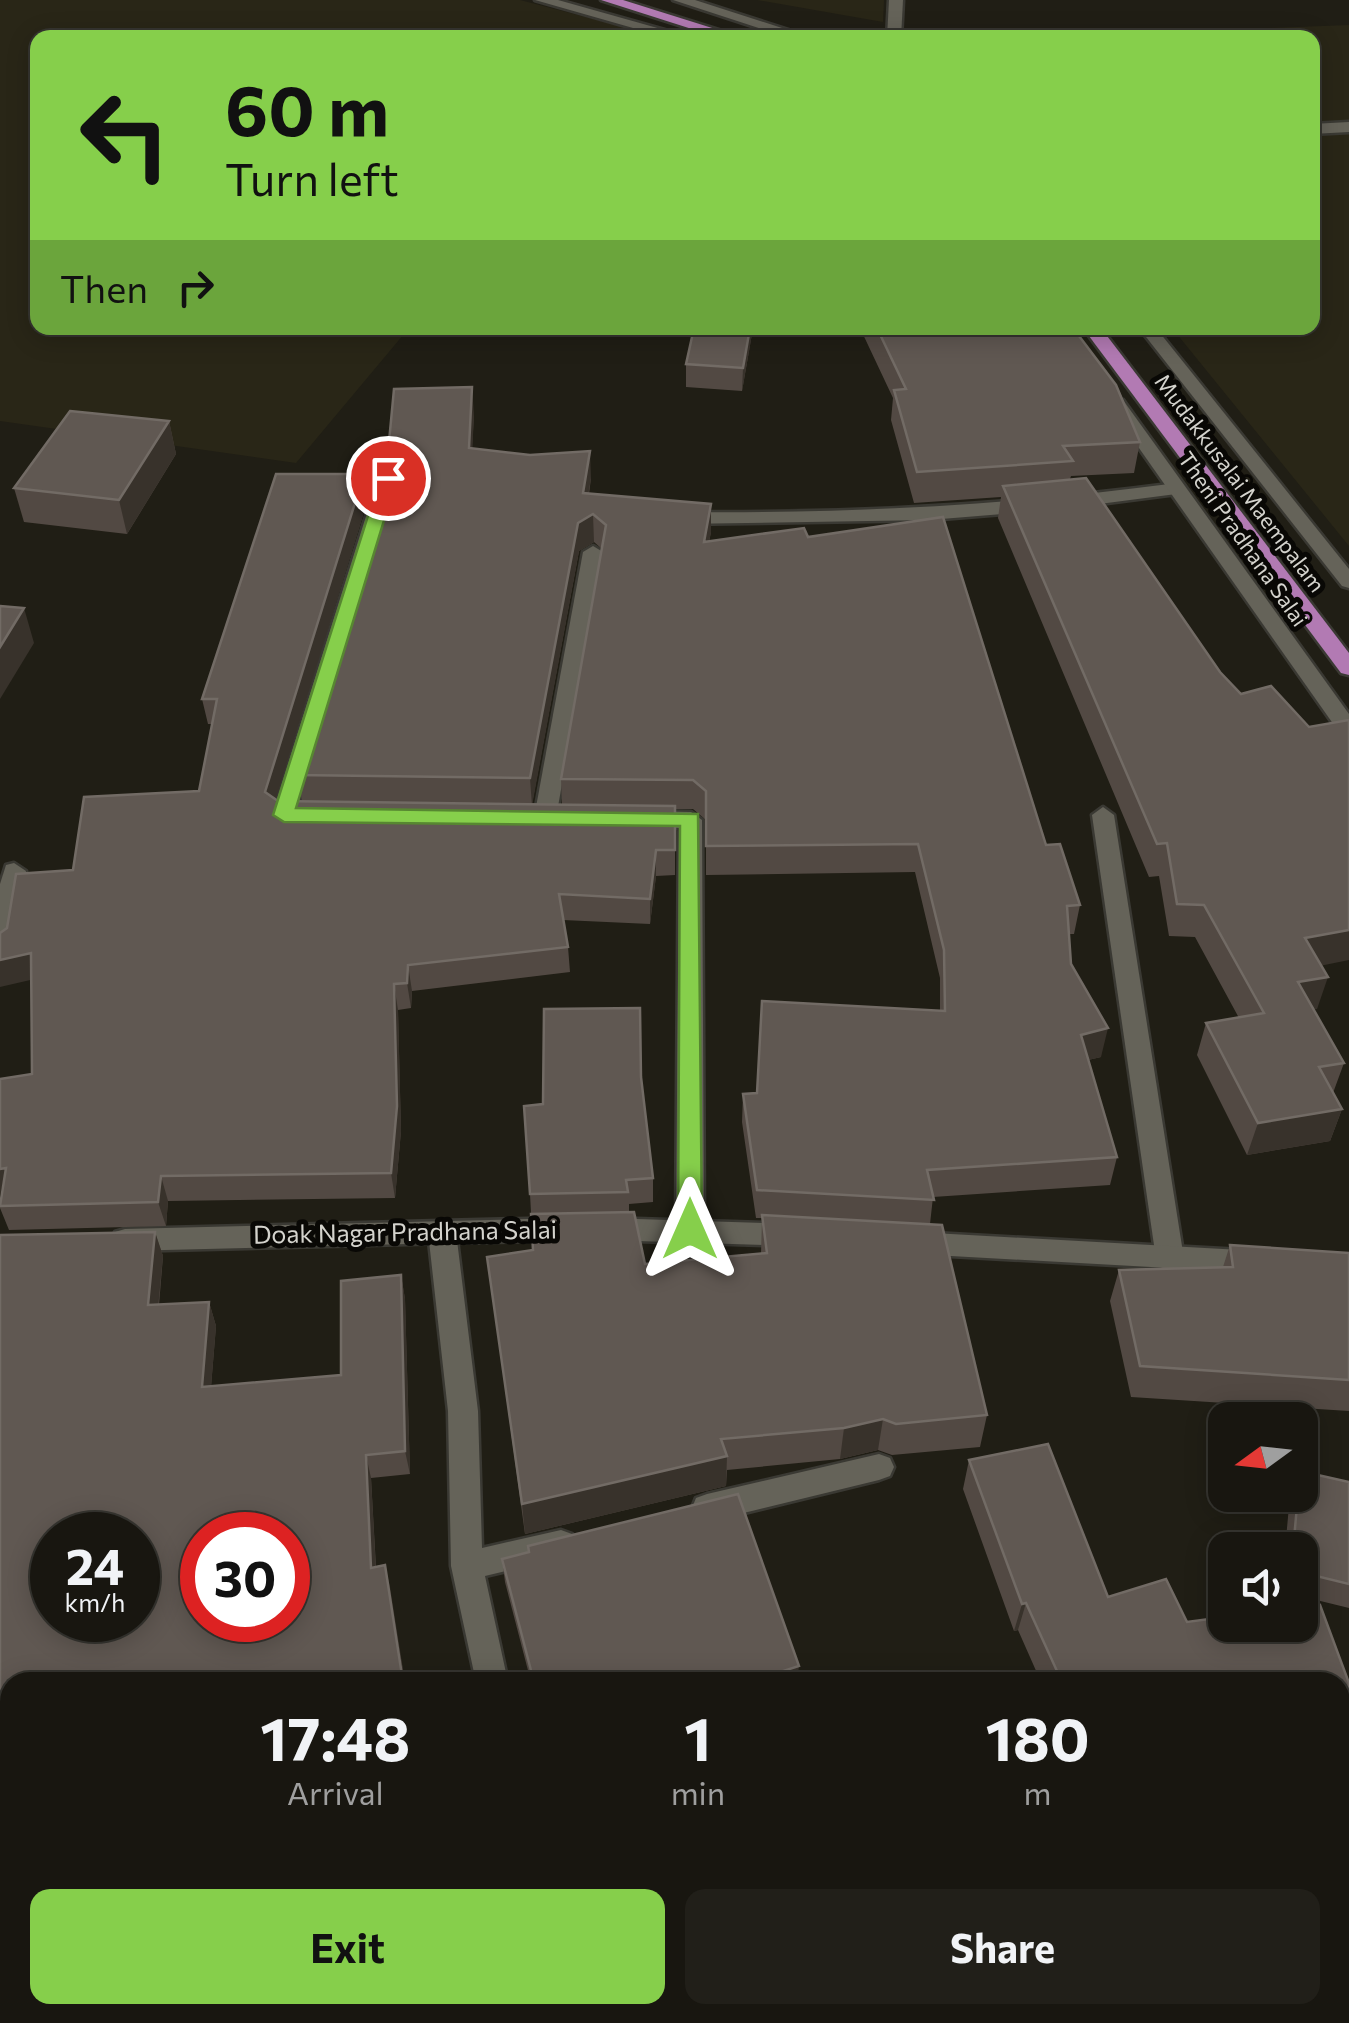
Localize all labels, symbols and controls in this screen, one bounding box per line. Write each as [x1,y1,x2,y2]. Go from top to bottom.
text: 60 m [225,65,389,150]
icon: left [60,70,190,200]
text: Turn left [225,150,399,205]
icon: right [168,260,223,315]
text: Then [60,264,148,311]
street label: Mudakkusalai Maempalam [1150,368,1331,597]
pin [346,436,431,521]
street label: Theni Pradhana Salai [1173,446,1314,631]
icon: arrive [361,451,416,506]
position arrow [638,1177,742,1281]
street label: Doak Nagar Pradhana Salai [253,1213,557,1249]
north arrow [1208,1402,1318,1512]
map controls [1208,1402,1318,1642]
speed limit sign: 30 [180,1512,310,1642]
button: sound [1208,1532,1318,1642]
text: 24 [66,1534,124,1595]
text: km/h [65,1587,125,1617]
text: 17:48 [260,1700,410,1773]
text: 1 [684,1700,711,1773]
text: 180 [985,1700,1090,1773]
text: Arrival [287,1772,384,1812]
text: min [671,1772,725,1812]
text: m [1024,1772,1052,1812]
button: Exit [30,1889,665,2004]
button: Share [685,1889,1320,2004]

